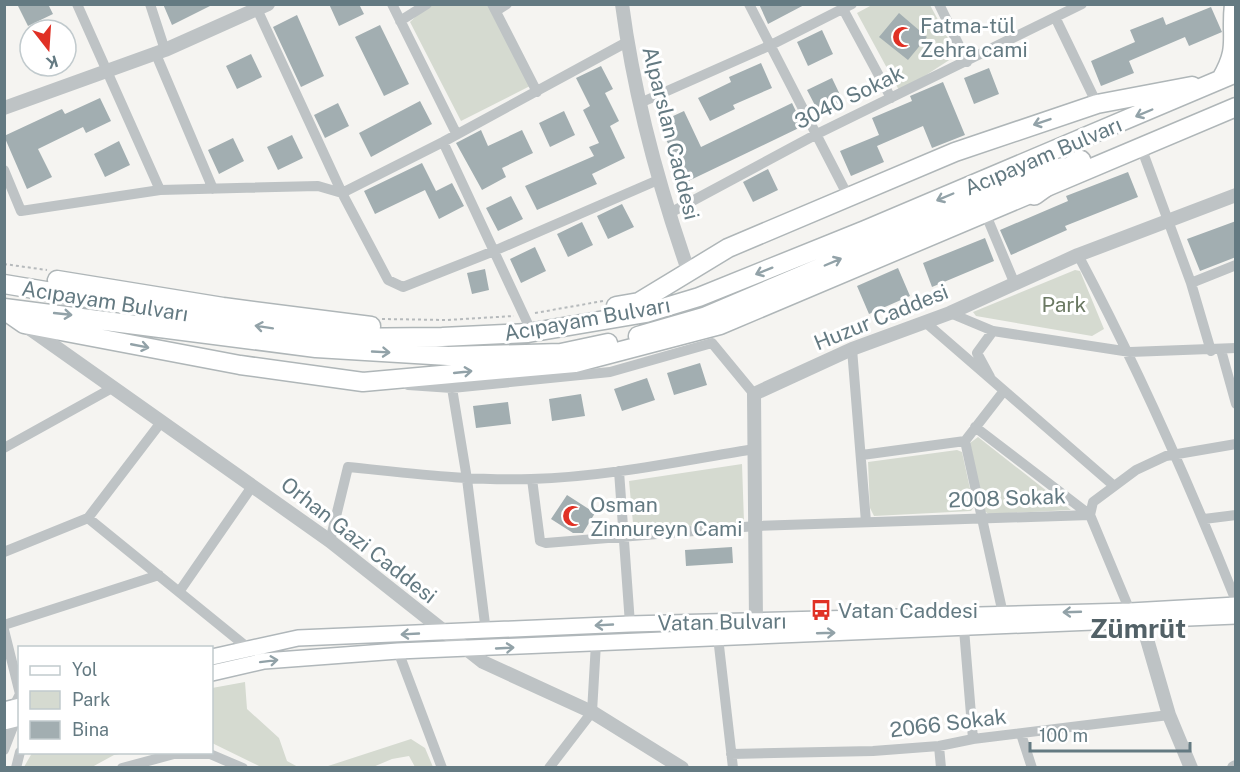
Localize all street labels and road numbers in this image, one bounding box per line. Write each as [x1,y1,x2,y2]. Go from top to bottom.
street label: Alparslan Caddesi [637,44,705,222]
street label: 3040 Sokak [791,60,908,134]
street label: Acıpayam Bulvarı [961,112,1125,200]
street label: Acıpayam Bulvarı [20,275,190,327]
street label: Huzur Caddesi [810,279,952,355]
street label: Acıpayam Bulvarı [502,292,672,346]
street label: Orhan Gazi Caddesi [276,472,442,608]
street label: 2008 Sokak [948,483,1066,513]
street label: Vatan Bulvarı [657,608,787,636]
street label: 2066 Sokak [888,703,1008,743]

